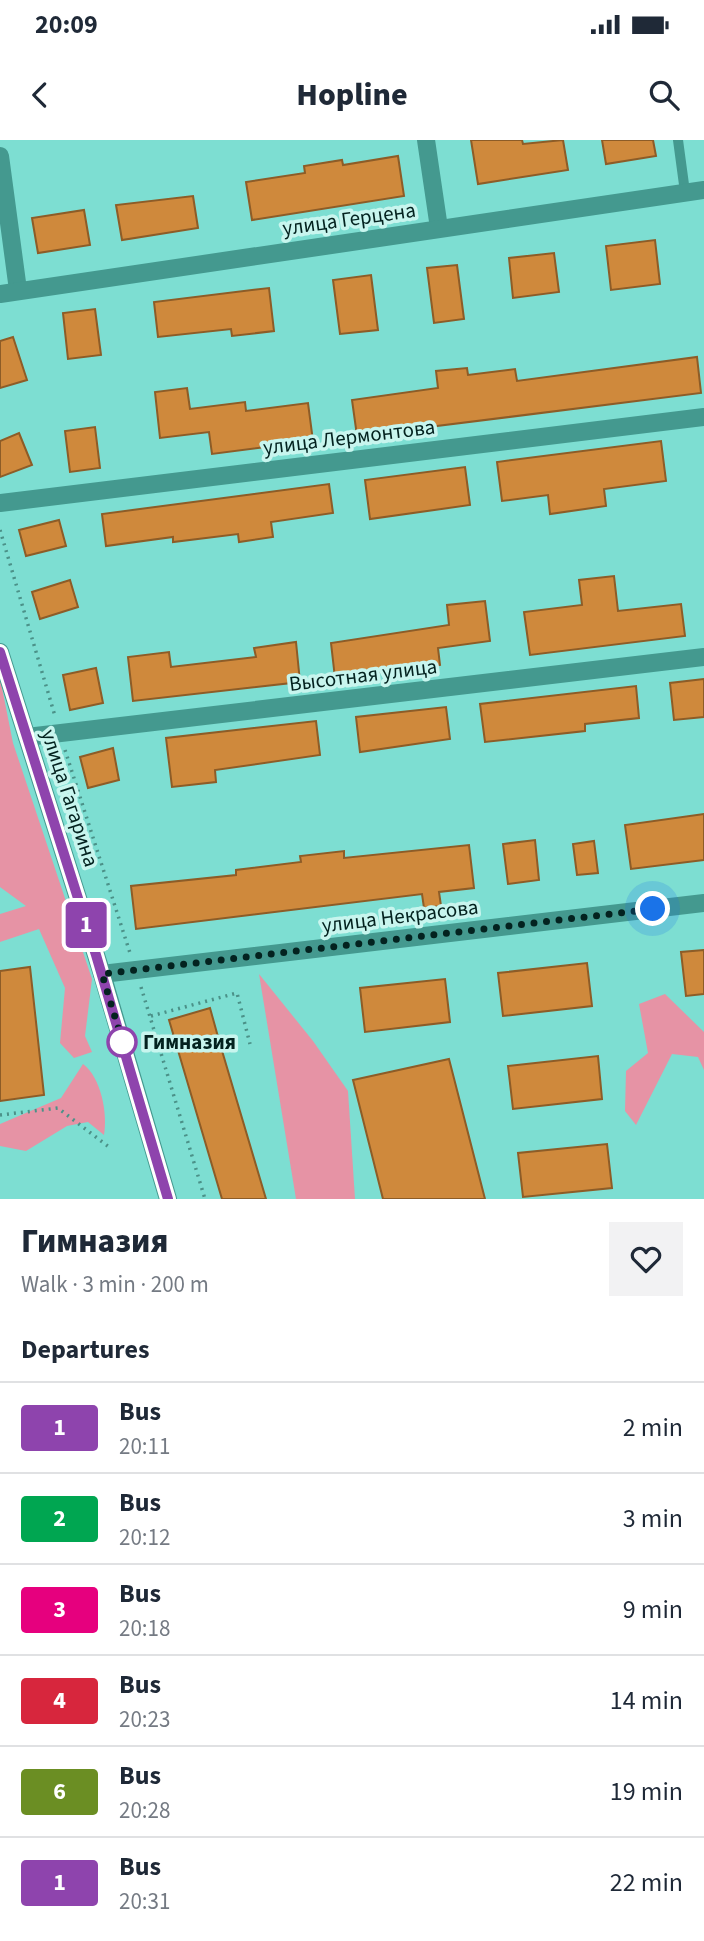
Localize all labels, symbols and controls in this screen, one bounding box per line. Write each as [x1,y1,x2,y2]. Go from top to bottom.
text: 20:09 [35,6,98,43]
text: Hopline [296,72,408,118]
icon: back [21,76,59,114]
icon: search [645,76,683,114]
street label: улица Герцена [281,195,417,243]
street label: улица Лермонтова [261,412,437,462]
street label: Высотная улица [287,651,439,699]
street label: улица Гагарина [34,725,106,871]
your location [635,891,670,926]
street label: улица Некрасова [320,892,480,940]
line badge: 1 [63,902,109,948]
text: 1 [80,907,92,942]
marker: Гимназия [107,1027,137,1057]
place label: Гимназия [143,1027,236,1057]
text: Гимназия [21,1218,168,1265]
button: heart [609,1222,683,1296]
text: Walk · 3 min · 200 m [21,1268,209,1301]
text: Departures [21,1331,149,1368]
text: Bus [119,1393,161,1430]
text: 2 min [623,1409,683,1446]
text: 1 [53,1410,66,1445]
text: 20:11 [119,1430,170,1463]
text: Bus [119,1484,161,1521]
text: 3 min [623,1500,683,1537]
text: 2 [53,1501,66,1536]
text: 20:12 [119,1521,170,1554]
text: Bus [119,1575,161,1612]
text: 9 min [623,1591,683,1628]
text: 3 [53,1592,66,1627]
text: 20:18 [119,1612,170,1645]
text: Bus [119,1666,161,1703]
text: 14 min [610,1682,683,1719]
text: 4 [53,1683,66,1718]
text: 20:23 [119,1703,170,1736]
text: Bus [119,1757,161,1794]
text: 19 min [610,1773,683,1810]
text: 6 [53,1774,66,1809]
text: 20:28 [119,1794,170,1827]
text: Bus [119,1848,161,1885]
text: 22 min [610,1864,683,1901]
text: 1 [53,1865,66,1900]
text: 20:31 [119,1885,170,1918]

